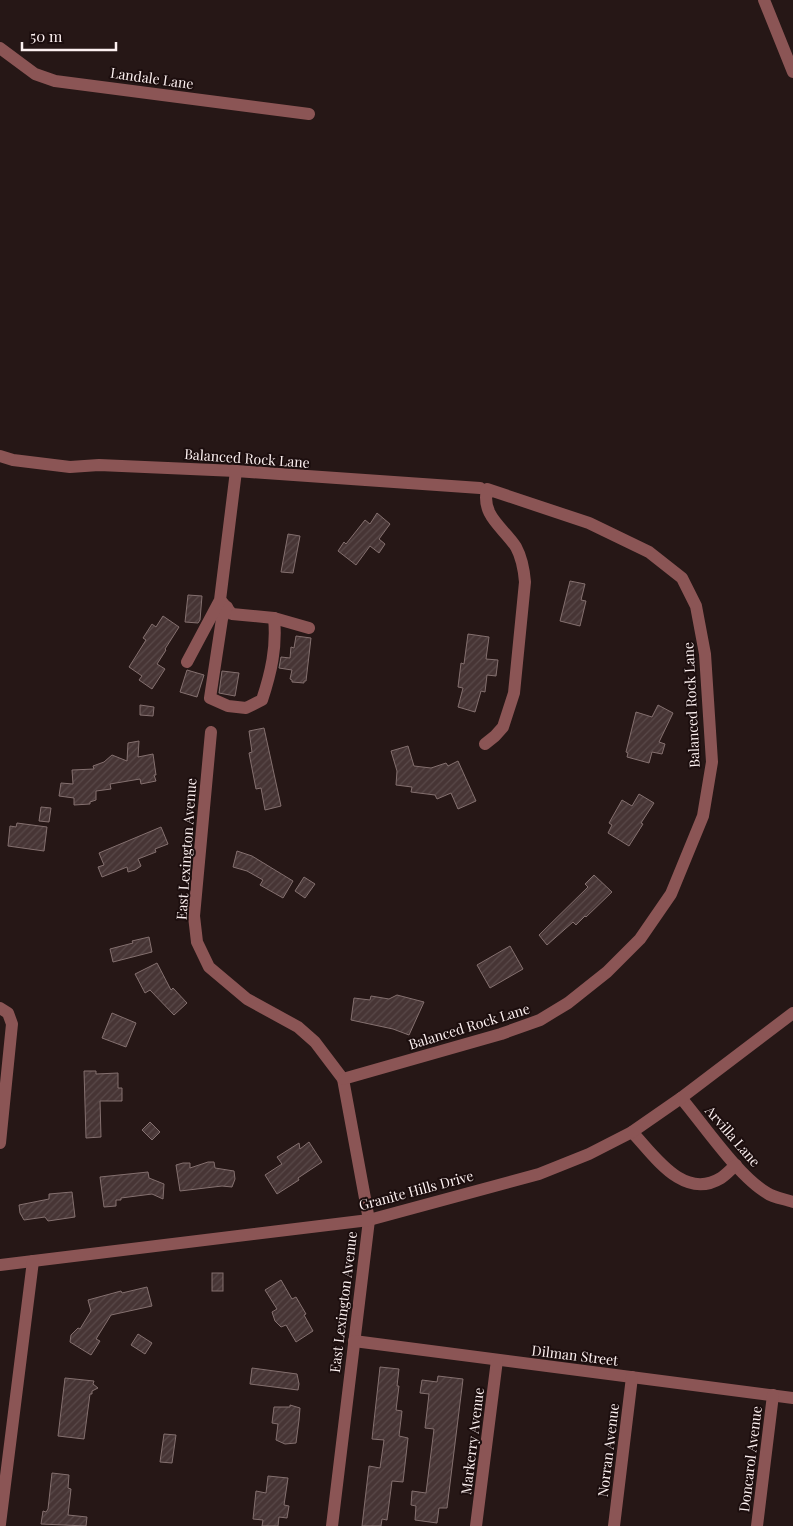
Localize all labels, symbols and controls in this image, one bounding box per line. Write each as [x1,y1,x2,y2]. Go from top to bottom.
scale bar [22,20,116,52]
text: 50 m [30,26,63,46]
street label: Landale Lane [109,63,195,93]
street label: Balanced Rock Lane [184,444,310,472]
street label: Balanced Rock Lane [678,642,704,768]
street label: East Lexington Avenue [172,777,200,921]
street label: Balanced Rock Lane [406,999,532,1053]
street label: Arvilla Lane [701,1101,765,1171]
street label: Granite Hills Drive [357,1166,475,1214]
street label: East Lexington Avenue [325,1230,361,1374]
street label: Dilman Street [531,1340,620,1370]
street label: Markerry Avenue [456,1386,488,1496]
street label: Norran Avenue [593,1402,623,1498]
street label: Doncarol Avenue [734,1405,766,1513]

